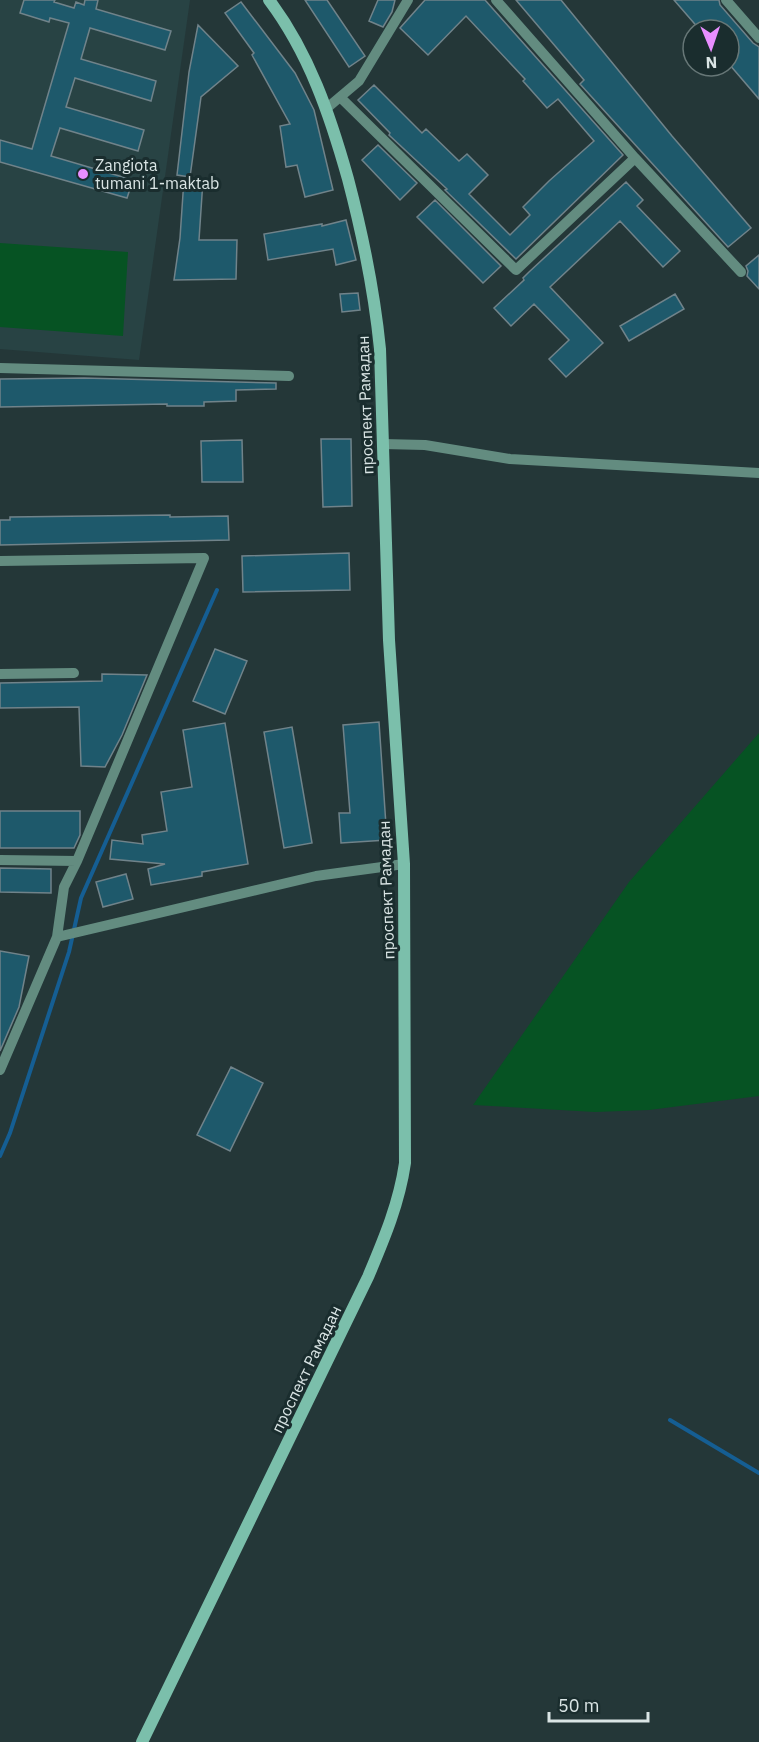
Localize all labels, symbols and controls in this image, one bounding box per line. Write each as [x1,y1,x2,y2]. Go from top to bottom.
north arrow [681,18,741,78]
text: N [705,53,718,73]
place label: Zangiota tumani 1-maktab [95,155,219,193]
marker: Zangiota tumani 1-maktab [76,167,90,181]
street label: проспект Рамадан [353,335,377,475]
street label: проспект Рамадан [374,820,398,960]
street label: проспект Рамадан [267,1302,345,1436]
scale bar [549,1685,648,1723]
text: 50 m [558,1694,600,1717]

